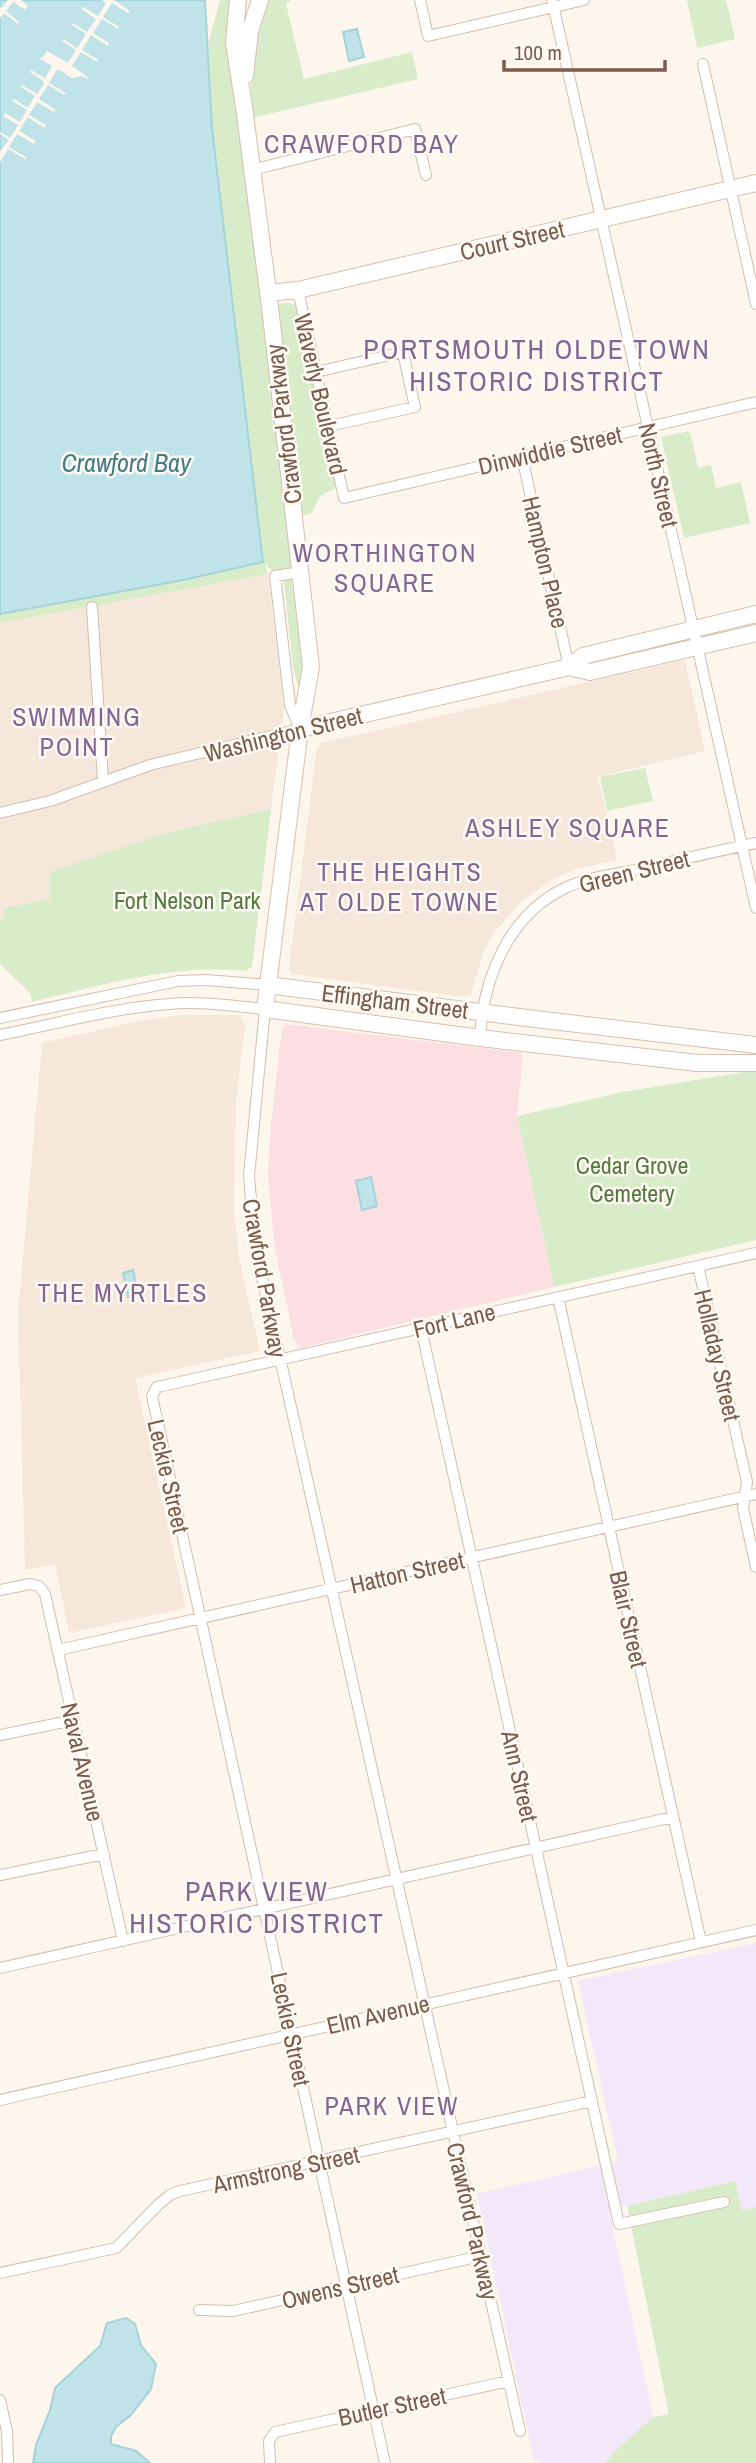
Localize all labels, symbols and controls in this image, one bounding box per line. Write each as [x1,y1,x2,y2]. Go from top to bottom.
scale bar [504,28,665,72]
text: 100 m [514,38,562,67]
district label: CRAWFORD BAY [264,126,460,161]
street label: Court Street [457,212,568,268]
street label: Waverly Boulevard [287,310,355,478]
district label: PORTSMOUTH OLDE TOWN HISTORIC DISTRICT [363,330,711,400]
street label: Crawford Parkway [257,342,309,506]
street label: Dinwiddie Street [475,418,626,482]
street label: North Street [631,420,687,531]
water label: Crawford Bay [61,445,192,480]
street label: Hampton Place [515,493,577,631]
district label: WORTHINGTON SQUARE [293,535,477,600]
district label: SWIMMING POINT [12,699,142,764]
street label: Washington Street [200,699,366,769]
district label: ASHLEY SQUARE [464,810,671,845]
street label: Green Street [575,842,693,900]
district label: THE HEIGHTS AT OLDE TOWNE [299,854,500,919]
park label: Fort Nelson Park [114,884,260,916]
street label: Effingham Street [320,976,471,1026]
park label: Cedar Grove Cemetery [576,1149,688,1209]
street label: Crawford Parkway [235,1196,295,1360]
district label: THE MYRTLES [38,1275,208,1310]
street label: Holladay Street [687,1286,749,1425]
street label: Fort Lane [410,1295,498,1345]
street label: Leckie Street [140,1416,198,1537]
street label: Hatton Street [347,1543,468,1601]
street label: Blair Street [602,1567,656,1671]
street label: Naval Avenue [54,1699,112,1825]
street label: Ann Street [494,1726,546,1825]
district label: PARK VIEW HISTORIC DISTRICT [129,1872,385,1942]
street label: Leckie Street [263,1969,319,2090]
street label: Elm Avenue [323,1987,433,2041]
district label: PARK VIEW [325,2088,459,2123]
street label: Armstrong Street [209,2138,363,2200]
street label: Crawford Parkway [439,2139,507,2303]
street label: Owens Street [278,2258,402,2316]
street label: Butler Street [335,2379,449,2433]

